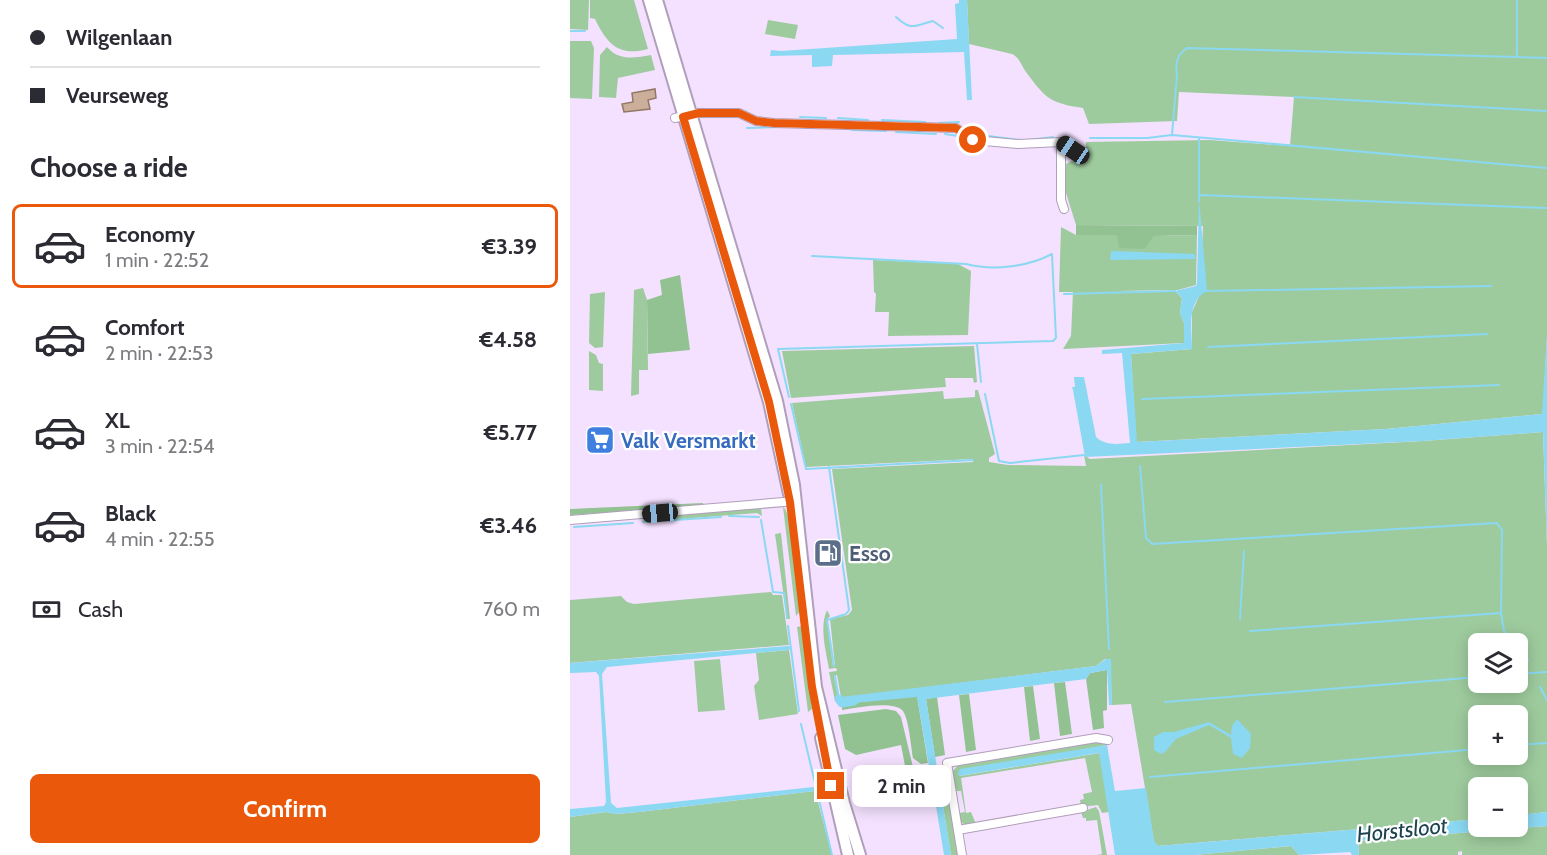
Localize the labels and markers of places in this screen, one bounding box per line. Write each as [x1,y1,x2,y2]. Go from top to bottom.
supermarket icon: Valk Versmarkt [584,424,616,456]
place label: Valk Versmarkt [621,428,756,453]
fuel station icon: Esso [812,537,844,569]
place label: Esso [849,541,891,566]

